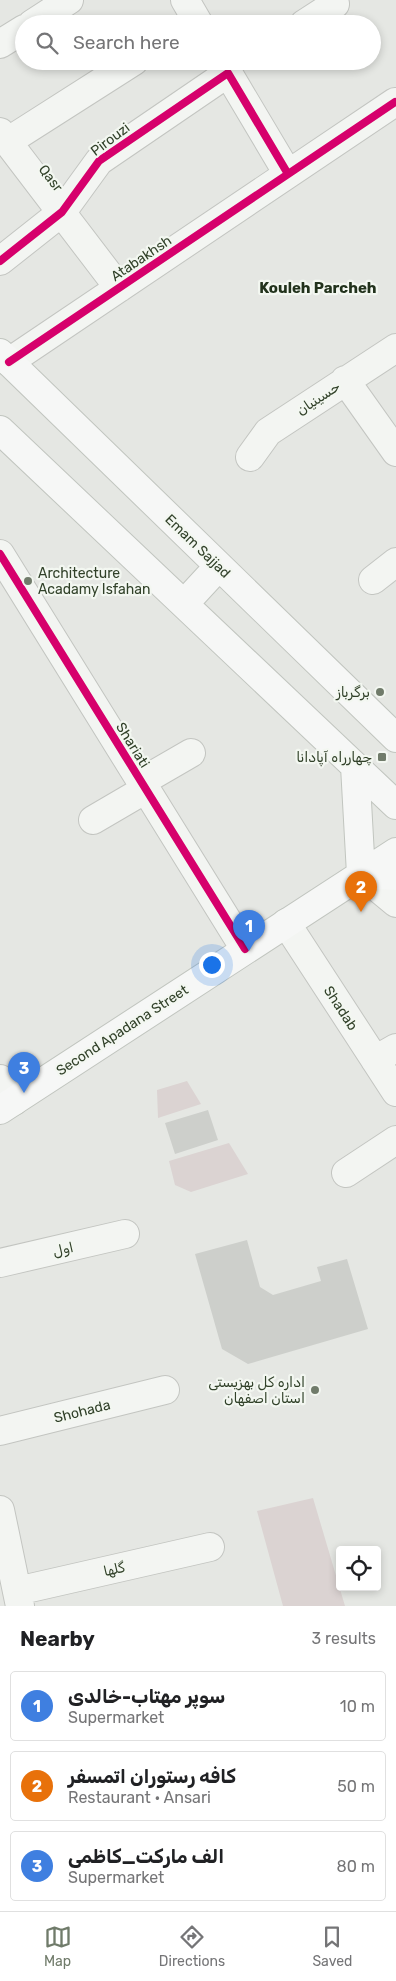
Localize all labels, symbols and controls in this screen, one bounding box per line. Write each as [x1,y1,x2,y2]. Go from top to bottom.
search box [15,15,381,70]
icon: search [33,29,61,57]
text: Search here [73,31,180,54]
street label: Pirouzi [87,119,133,160]
street label: Qasr [35,161,67,196]
street label: Atabakhsh [108,232,175,285]
district label: Kouleh Parcheh [259,279,377,297]
street label: حسینیان [293,378,344,419]
street label: Emam Sajjad [161,511,234,582]
place label: Architecture Acadamy Isfahan [38,565,151,598]
marker: Architecture Acadamy Isfahan [22,575,34,587]
place label: برگرباز [335,684,370,701]
marker: برگرباز [374,686,386,698]
street label: Shariati [112,719,153,771]
place label: چهارراه آپادانا [296,749,372,767]
marker: چهارراه آپادانا [376,751,388,763]
pin: 2 [345,871,377,912]
pin: 1 [233,910,265,951]
your location [199,952,225,978]
street label: Second Apadana Street [53,981,192,1079]
street label: Shadab [320,983,361,1034]
pin: 3 [8,1052,40,1093]
street label: اول [51,1239,75,1260]
place label: اداره کل بهزیستی استان اصفهان [208,1374,305,1407]
marker: اداره کل بهزیستی استان اصفهان [309,1384,321,1396]
street label: Shohada [52,1396,112,1427]
map controls [336,1546,381,1591]
button: locate [336,1546,381,1591]
street label: گلها [102,1559,127,1580]
text: Nearby [20,1626,95,1651]
text: 3 results [311,1629,376,1648]
text: سوپر مهتاب-خالدی [68,1685,225,1708]
text: 1 [33,1697,41,1716]
text: 10 m [340,1697,375,1716]
text: Supermarket [68,1708,164,1727]
text: كافه رستوران اتمسفر [68,1765,236,1788]
text: 2 [32,1777,42,1796]
text: 50 m [337,1777,375,1796]
text: Restaurant · Ansari [68,1788,211,1807]
text: الف مارکت_کاظمی [68,1845,224,1868]
text: 3 [32,1857,42,1876]
text: 80 m [337,1857,375,1876]
text: Supermarket [68,1868,164,1887]
tab: Map [44,1923,72,1970]
tab: Directions [159,1923,225,1970]
tab: Saved [312,1923,352,1970]

